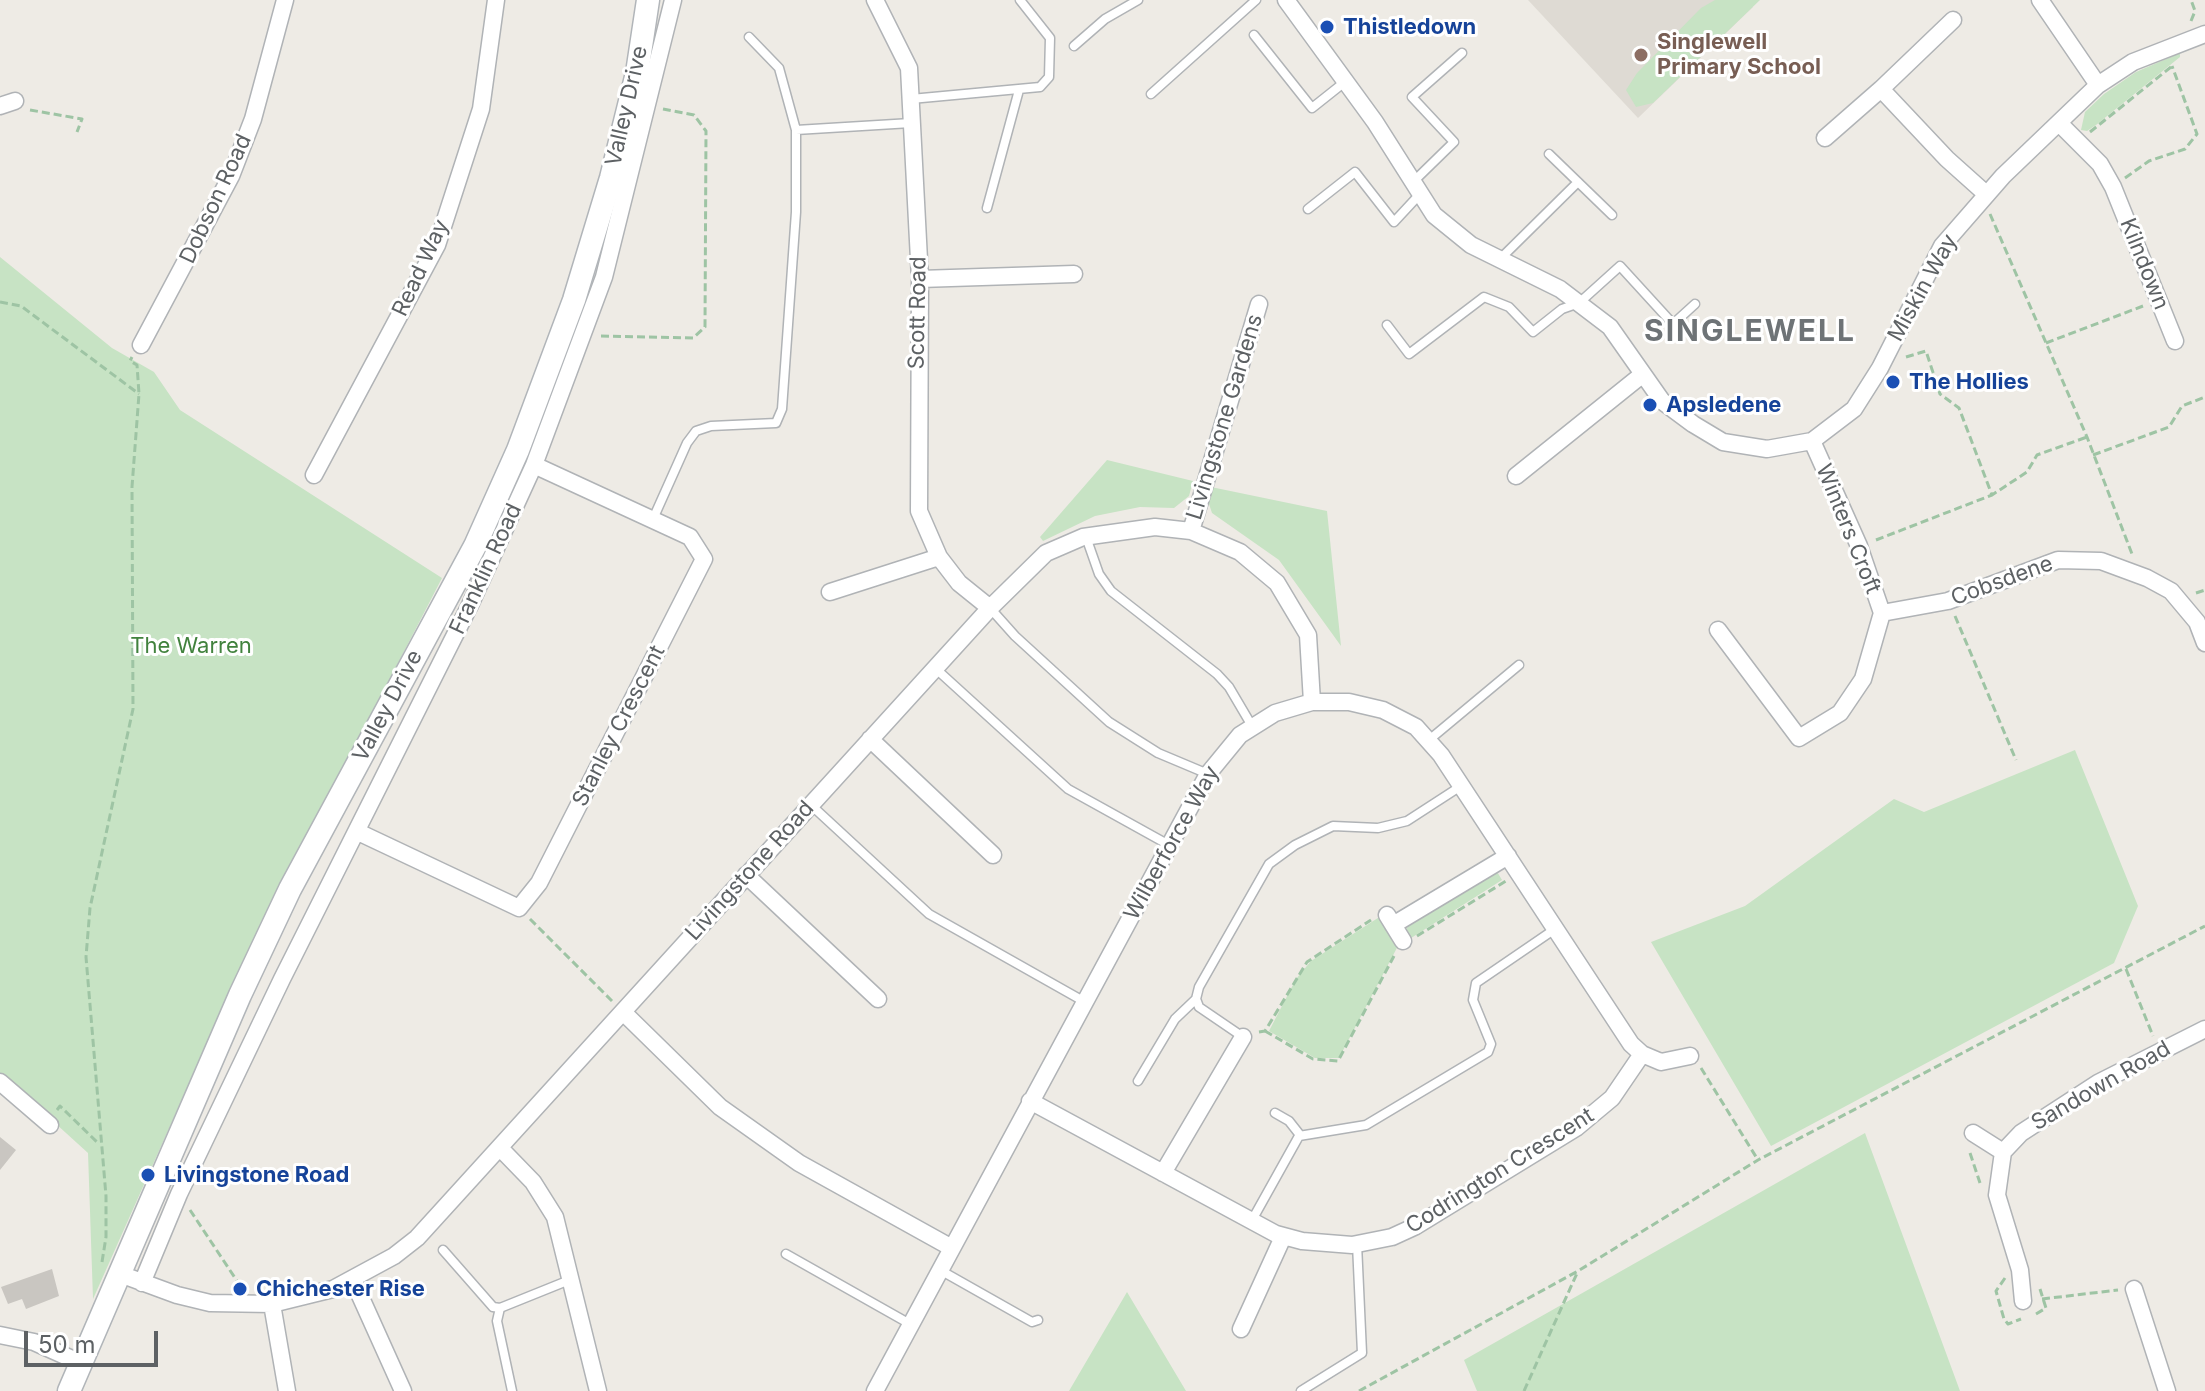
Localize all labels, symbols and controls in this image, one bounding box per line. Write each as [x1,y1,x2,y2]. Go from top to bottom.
place label: Thistledown [1343,14,1476,40]
marker: Thistledown [1318,18,1336,36]
place label: Singlewell Primary School [1657,29,1821,80]
street label: Valley Drive [600,43,654,169]
marker: Singlewell Primary School [1632,46,1650,64]
street label: Dobson Road [175,130,257,268]
street label: Read Way [387,215,455,321]
street label: Kilndown [2114,215,2174,313]
street label: Miskin Way [1883,230,1963,346]
street label: Scott Road [904,256,932,370]
street label: Livingstone Gardens [1181,311,1269,523]
district label: SINGLEWELL [1644,314,1856,350]
place label: The Hollies [1909,369,2029,395]
marker: The Hollies [1884,373,1902,391]
place label: Apsledene [1666,392,1781,418]
marker: Apsledene [1641,396,1659,414]
street label: Winters Croft [1810,460,1886,598]
street label: Franklin Road [444,500,528,638]
street label: Cobsdene [1947,550,2057,612]
park label: The Warren [130,633,252,659]
street label: Stanley Crescent [567,641,671,811]
street label: Valley Drive [348,646,428,766]
street label: Wilberforce Way [1119,761,1225,925]
street label: Livingstone Road [680,796,820,946]
street label: Sandown Road [2027,1036,2175,1136]
street label: Codrington Crescent [1401,1102,1599,1240]
place label: Livingstone Road [164,1162,349,1188]
marker: Livingstone Road [139,1166,157,1184]
place label: Chichester Rise [256,1276,425,1302]
marker: Chichester Rise [231,1280,249,1298]
scale bar [28,1315,162,1365]
text: 50 m [38,1330,96,1359]

